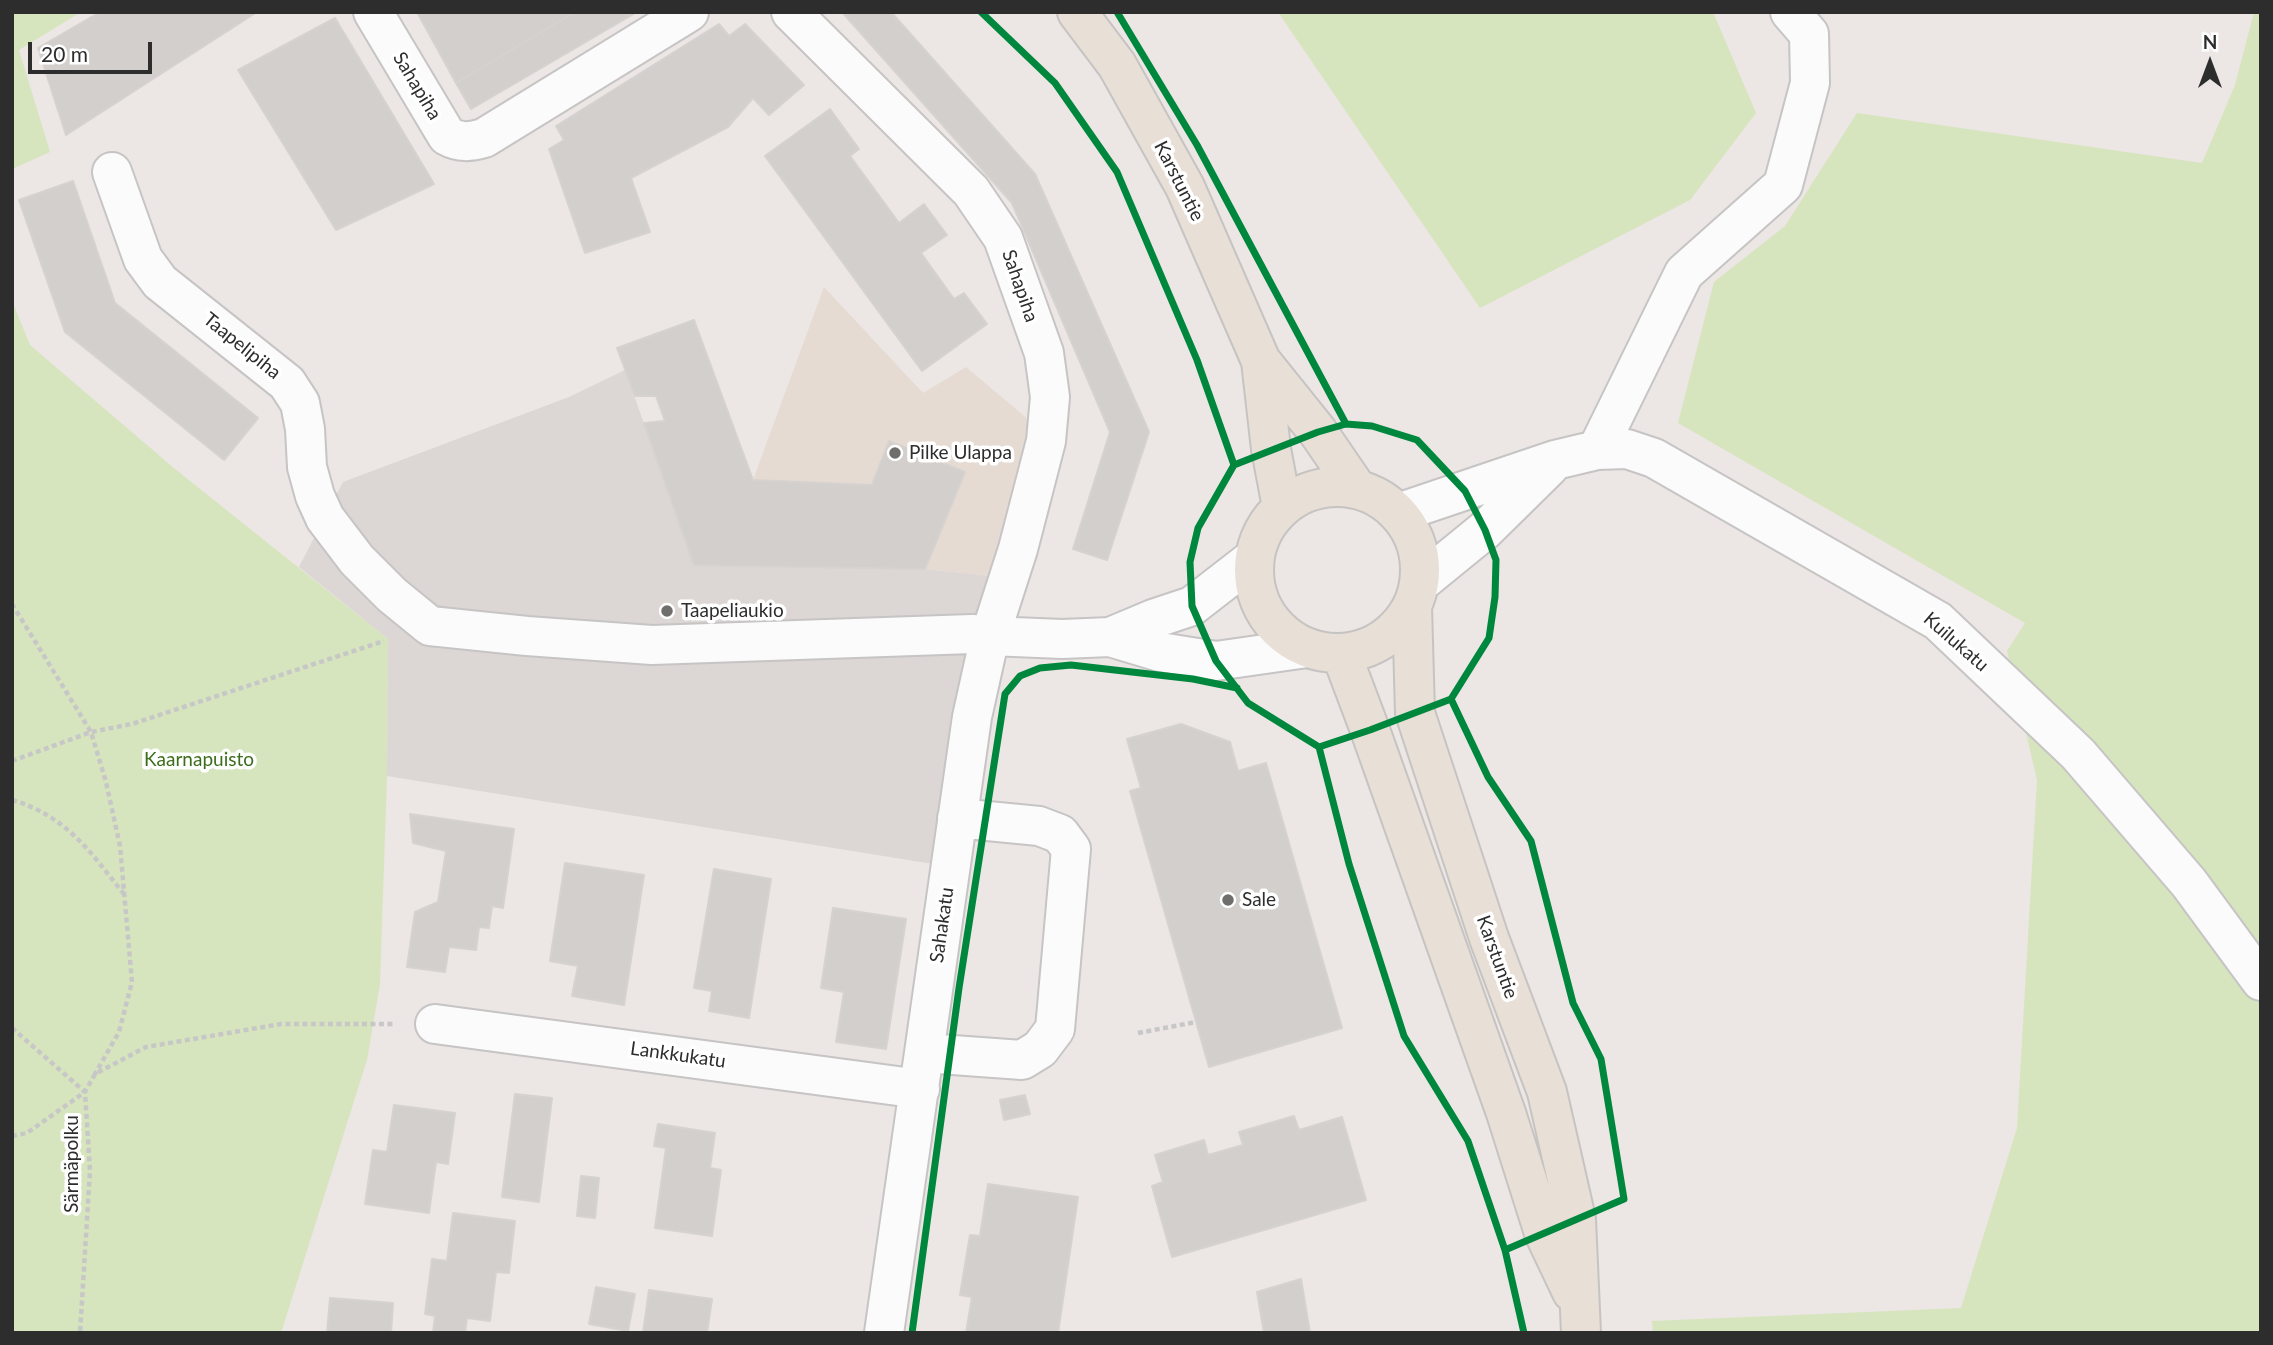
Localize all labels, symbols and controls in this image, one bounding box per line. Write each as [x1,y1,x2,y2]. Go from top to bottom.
scale bar [32,28,156,72]
north arrow [2175,28,2245,98]
text: N [2203,30,2217,53]
text: 20 m [41,41,88,66]
street label: Sahapiha [388,48,446,124]
street label: Karstuntie [1149,137,1209,225]
street label: Sahapiha [997,247,1043,325]
street label: Taapelipiha [199,308,285,384]
place label: Pilke Ulappa [909,442,1012,464]
marker: Pilke Ulappa [887,445,903,461]
place label: Taapeliaukio [681,600,784,622]
marker: Taapeliaukio [659,603,675,619]
street label: Kuilukatu [1919,608,1993,676]
park label: Kaarnapuisto [144,749,254,771]
street label: Sahakatu [925,886,959,964]
place label: Sale [1242,889,1276,911]
marker: Sale [1220,892,1236,908]
street label: Karstuntie [1471,912,1523,1002]
street label: Lankkukatu [629,1037,727,1073]
street label: Särmäpolku [61,1115,83,1213]

